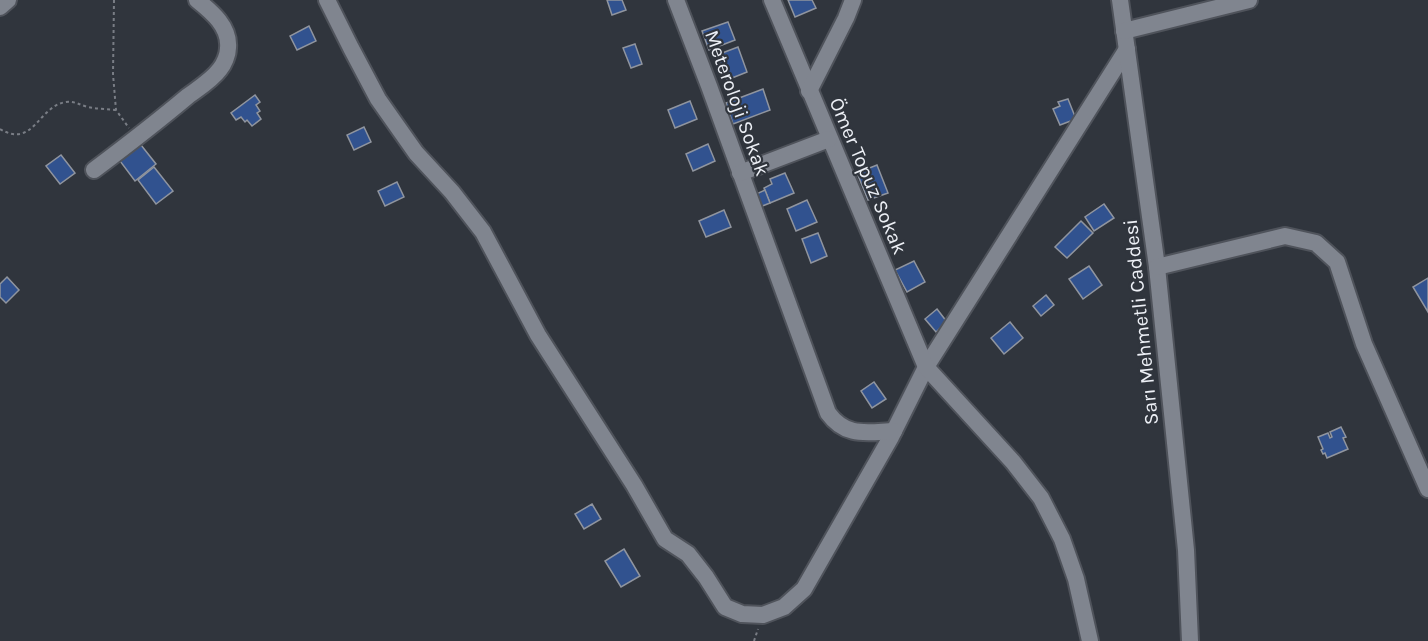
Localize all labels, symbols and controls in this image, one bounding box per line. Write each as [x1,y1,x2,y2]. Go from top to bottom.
street label: Meteroloji Sokak [700,27,774,179]
street label: Ömer Topuz Sokak [825,94,911,258]
street label: Sarı Mehmetli Caddesi [1119,218,1163,426]

